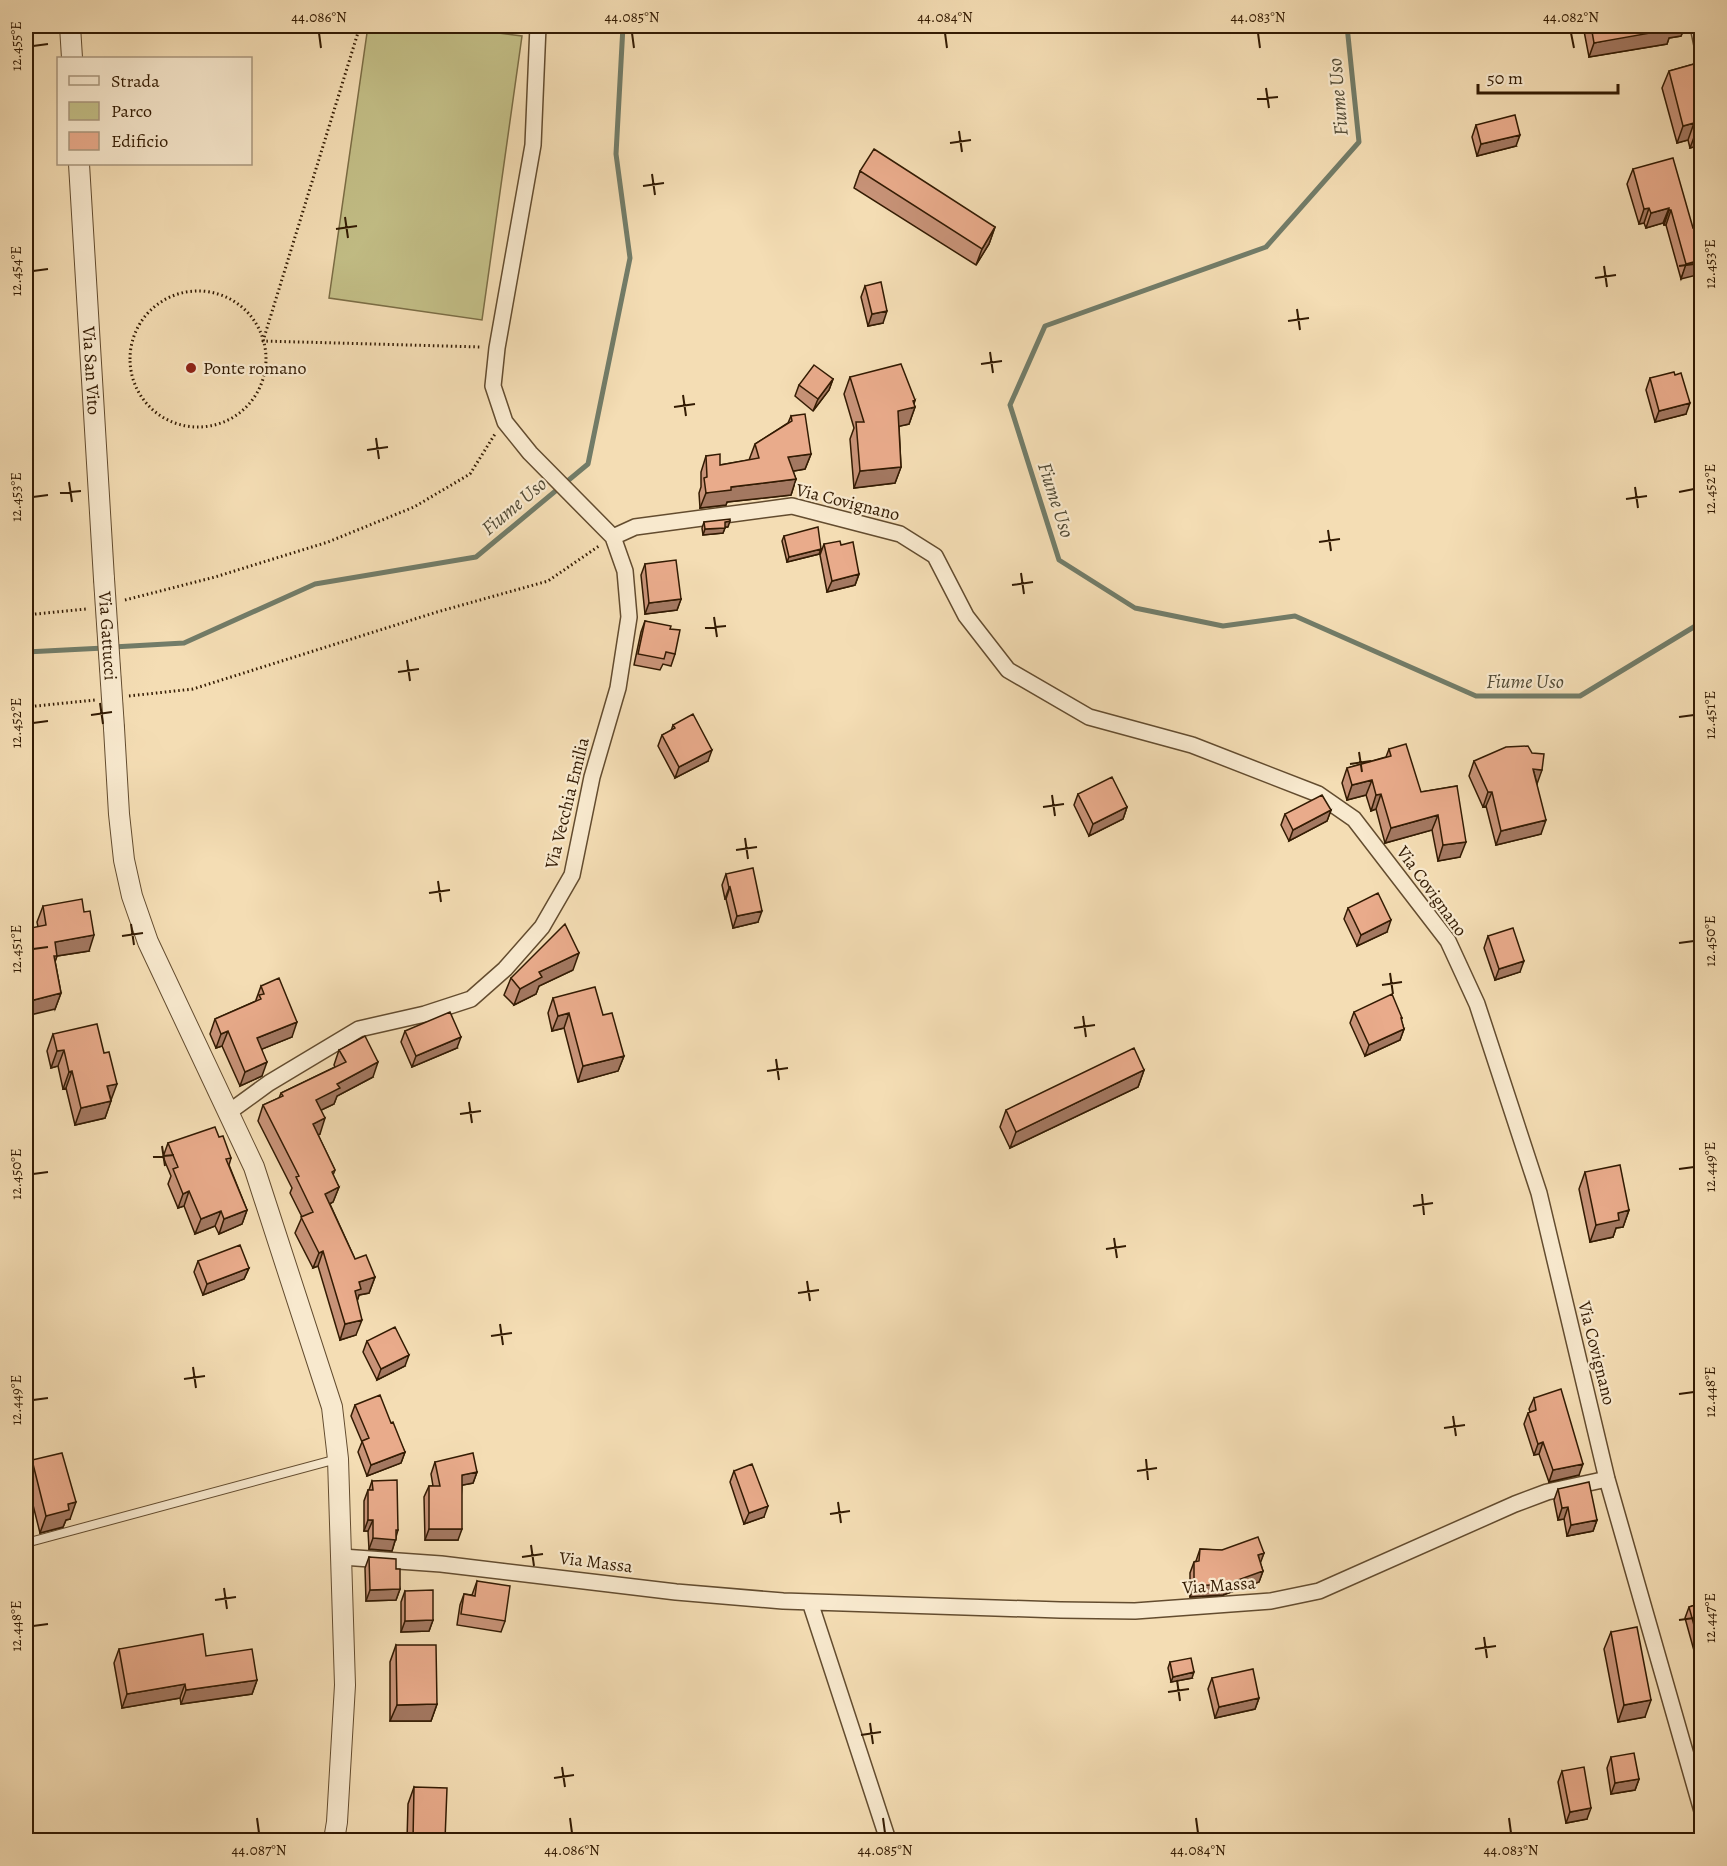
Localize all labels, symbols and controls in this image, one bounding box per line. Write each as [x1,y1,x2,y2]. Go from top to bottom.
text: 44.086°N [291,7,347,27]
text: 44.085°N [604,7,660,27]
text: 44.084°N [917,7,973,27]
text: 44.083°N [1231,7,1286,27]
text: 44.082°N [1543,7,1599,27]
text: 12.455°E [6,21,26,71]
legend [57,57,252,165]
water label: Fiume Uso [1321,57,1355,137]
scale bar [1478,57,1618,95]
text: 50 m [1487,66,1523,90]
text: Strada [111,69,160,93]
text: Parco [111,99,152,123]
text: Edificio [111,129,168,153]
text: 12.453°E [1700,239,1720,289]
text: 12.454°E [6,246,26,296]
street label: Via San Vito [77,325,106,416]
place label: Ponte romano [203,356,306,380]
marker: Ponte romano [184,361,198,375]
water label: Fiume Uso [1031,459,1081,541]
text: 12.452°E [1700,464,1720,514]
water label: Fiume Uso [476,471,552,541]
text: 12.453°E [6,472,26,522]
street label: Via Covignano [793,477,902,526]
street label: Via Gattucci [93,590,123,681]
water label: Fiume Uso [1486,668,1564,695]
text: 12.451°E [1700,691,1720,739]
text: 12.452°E [6,698,26,748]
street label: Via Vecchia Emilia [539,734,595,872]
street label: Via Covignano [1391,840,1473,941]
text: 12.450°E [1700,915,1720,967]
text: 12.451°E [6,925,26,973]
text: 12.449°E [1700,1142,1720,1192]
text: 12.450°E [6,1148,26,1200]
street label: Via Covignano [1572,1298,1621,1407]
text: 12.448°E [1700,1366,1720,1418]
text: 12.449°E [6,1375,26,1425]
street label: Via Massa [557,1545,635,1578]
street label: Via Massa [1180,1570,1257,1600]
text: 12.447°E [1700,1593,1720,1643]
text: 12.448°E [6,1600,26,1652]
text: 44.087°N [231,1840,287,1860]
text: 44.086°N [544,1840,600,1860]
text: 44.085°N [857,1840,913,1860]
text: 44.084°N [1170,1840,1226,1860]
text: 44.083°N [1484,1840,1539,1860]

